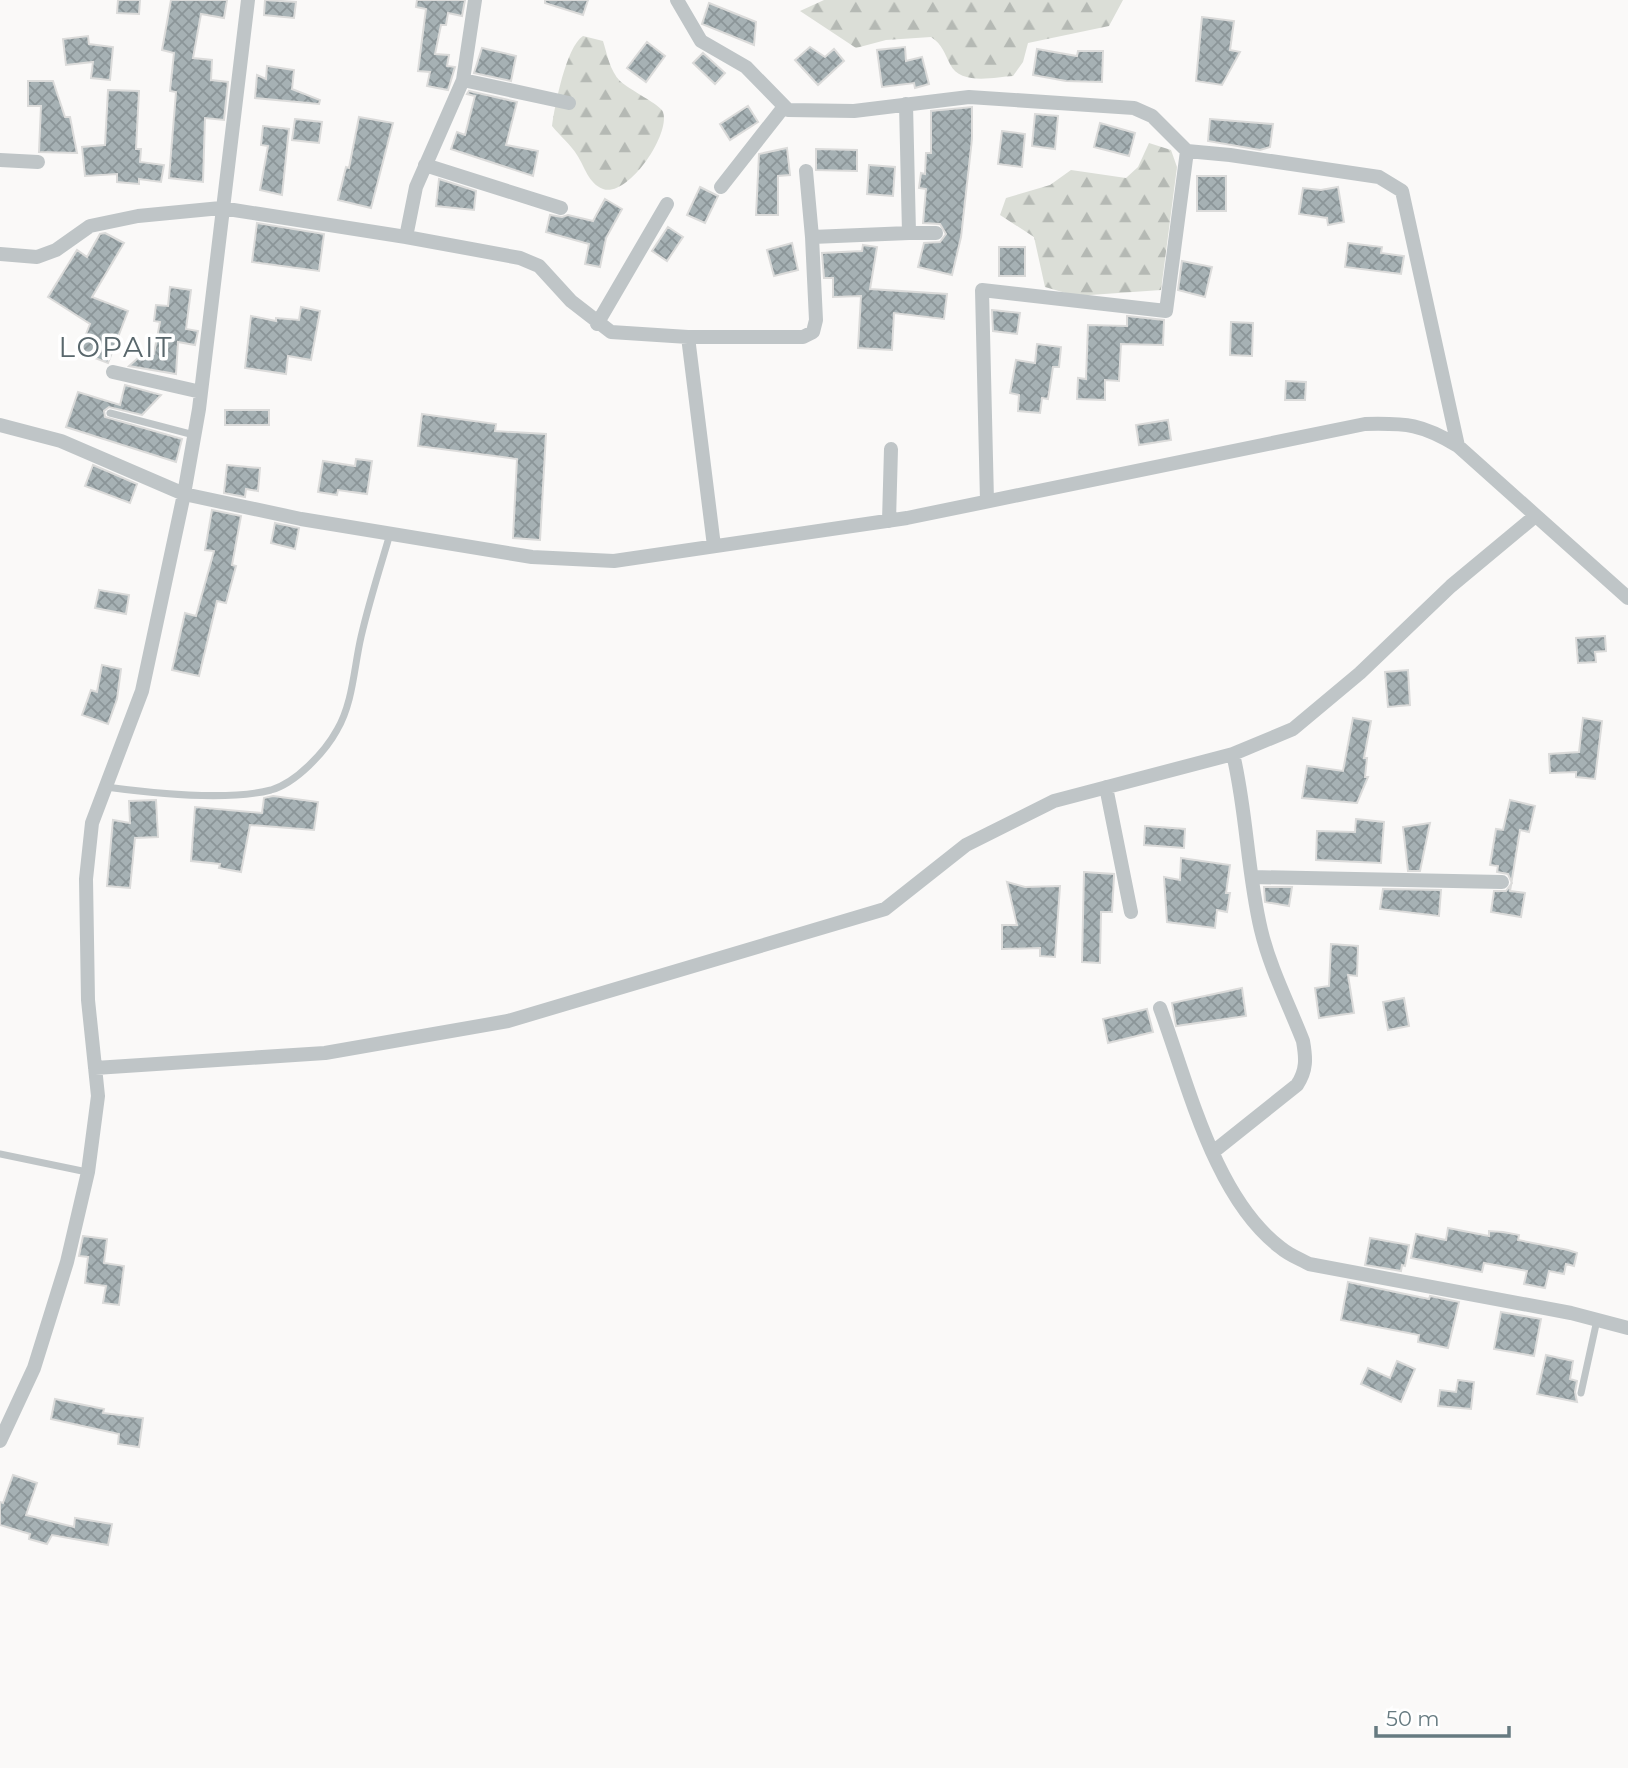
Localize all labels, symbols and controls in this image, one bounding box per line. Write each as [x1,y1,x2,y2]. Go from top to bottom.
district label: LOPAIT [58,330,174,364]
scale bar [1376,1694,1509,1738]
text: 50 m [1386,1706,1440,1731]

